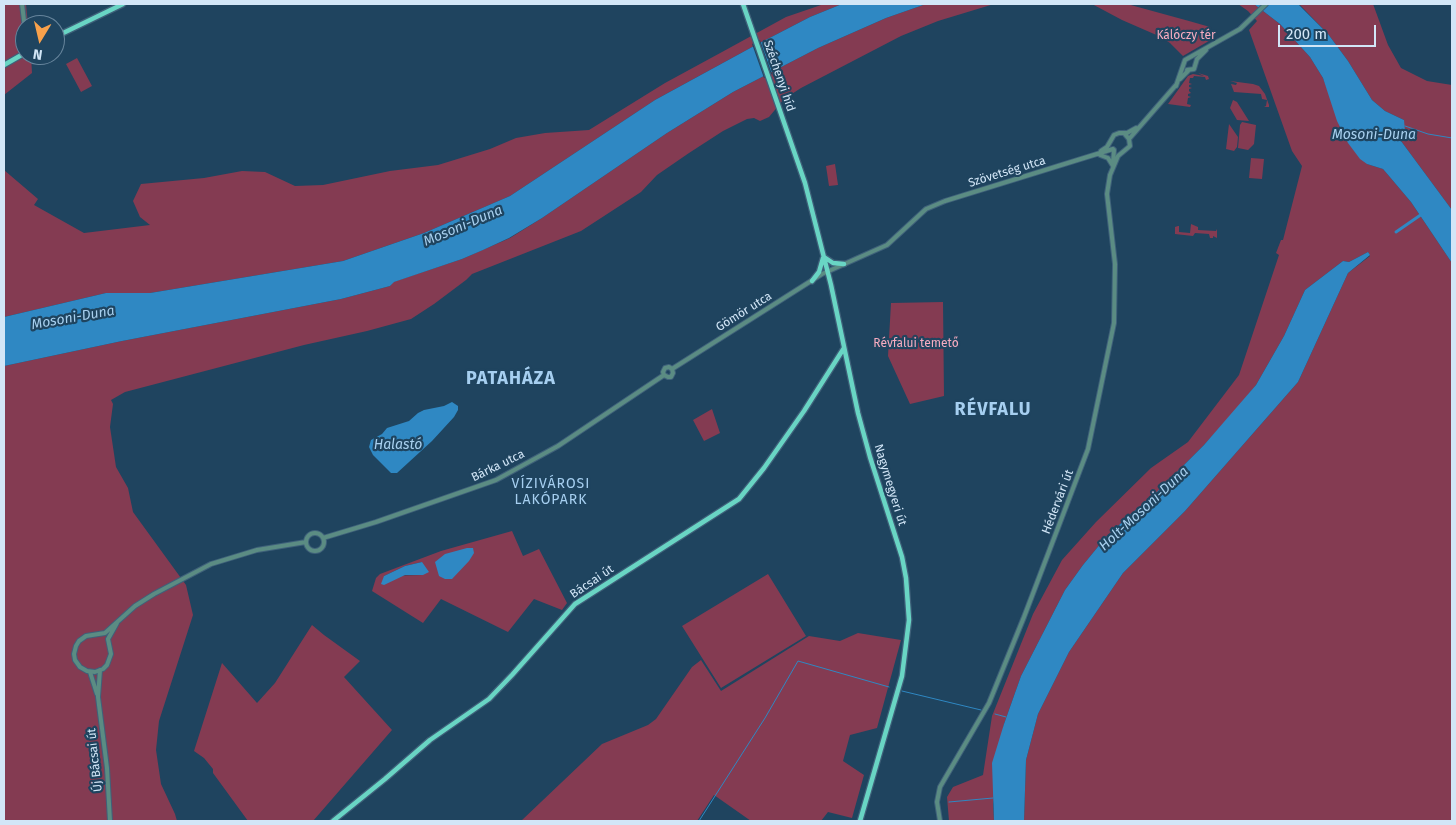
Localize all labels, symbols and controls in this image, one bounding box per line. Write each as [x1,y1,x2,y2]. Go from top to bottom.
north arrow [15,15,65,65]
scale bar [1281,15,1378,47]
text: 200 m [1286,25,1327,43]
park label: Kálóczy tér [1156,29,1216,43]
street label: Széchenyi híd [760,38,798,114]
text: N [32,45,44,63]
water label: Mosoni-Duna [1332,127,1416,143]
street label: Szövetség utca [967,153,1047,191]
water label: Mosoni-Duna [421,202,505,250]
street label: Gömör utca [713,289,775,335]
water label: Mosoni-Duna [30,302,116,334]
park label: Révfalui temető [873,337,959,351]
district label: PATAHÁZA [465,368,557,390]
district label: RÉVFALU [954,399,1032,421]
water label: Halastó [374,437,422,453]
street label: Nagymegyeri út [871,442,909,528]
street label: Bárka utca [469,447,527,485]
water label: Holt-Mosoni-Duna [1096,463,1192,555]
street label: Hédervári út [1039,468,1077,536]
district label: VÍZIVÁROSI LAKÓPARK [510,476,592,508]
street label: Bácsai út [567,562,617,602]
street label: Új Bácsai út [84,727,106,793]

